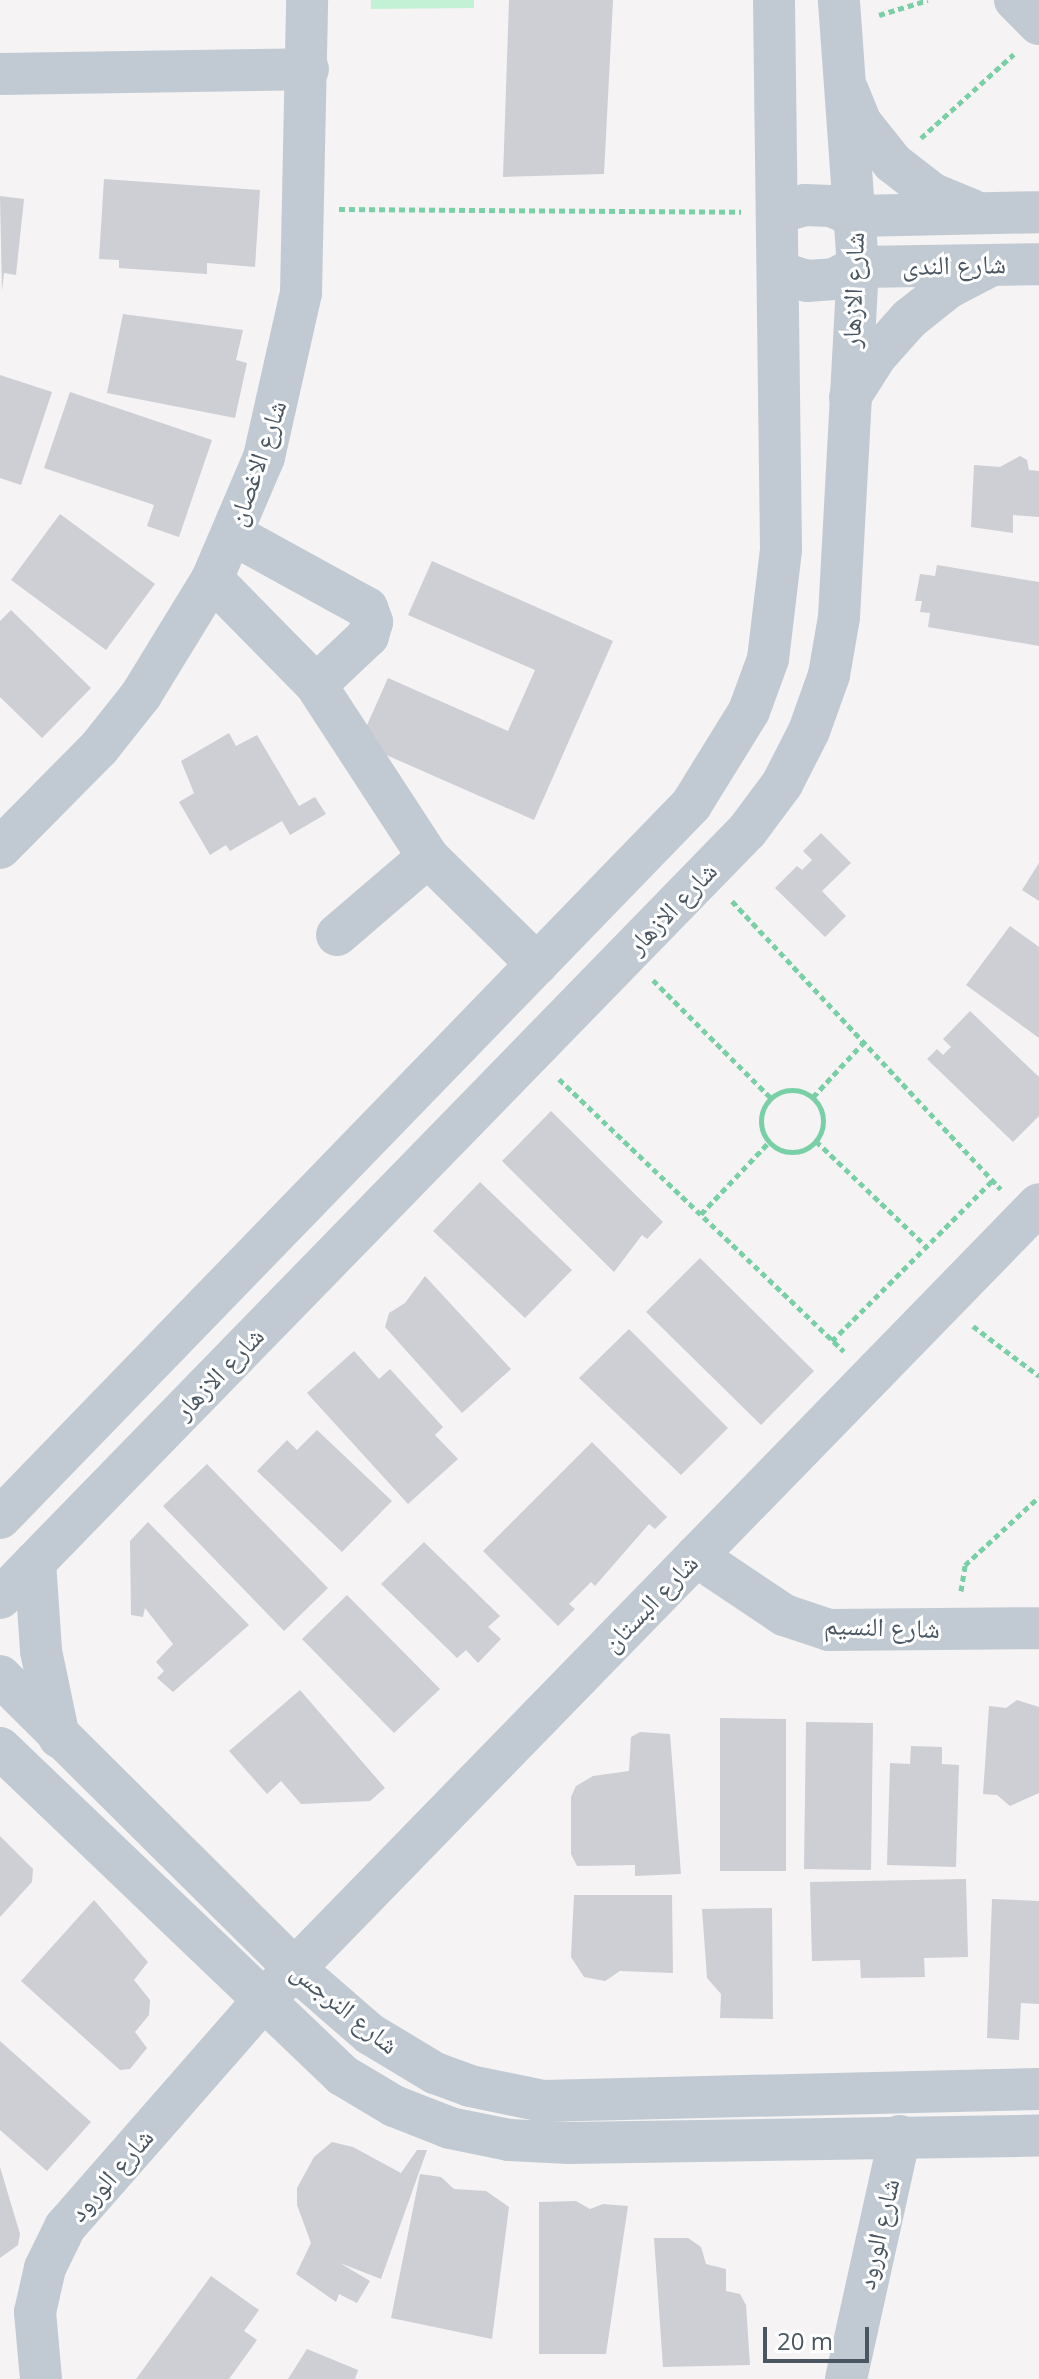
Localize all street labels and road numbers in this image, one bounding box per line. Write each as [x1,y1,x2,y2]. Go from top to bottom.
street label: شارع الازهار [835,232,871,348]
street label: شارع الندى [902,248,1006,282]
street label: شارع الاغصان [221,396,293,530]
street label: شارع الازهار [621,856,723,960]
street label: شارع الازهار [168,1321,270,1425]
street label: شارع البستان [596,1548,704,1658]
street label: شارع النسيم [824,1609,940,1645]
street label: شارع النرجس [285,1955,405,2061]
street label: شارع الورود [62,2122,160,2228]
street label: شارع الورود [850,2175,906,2293]

